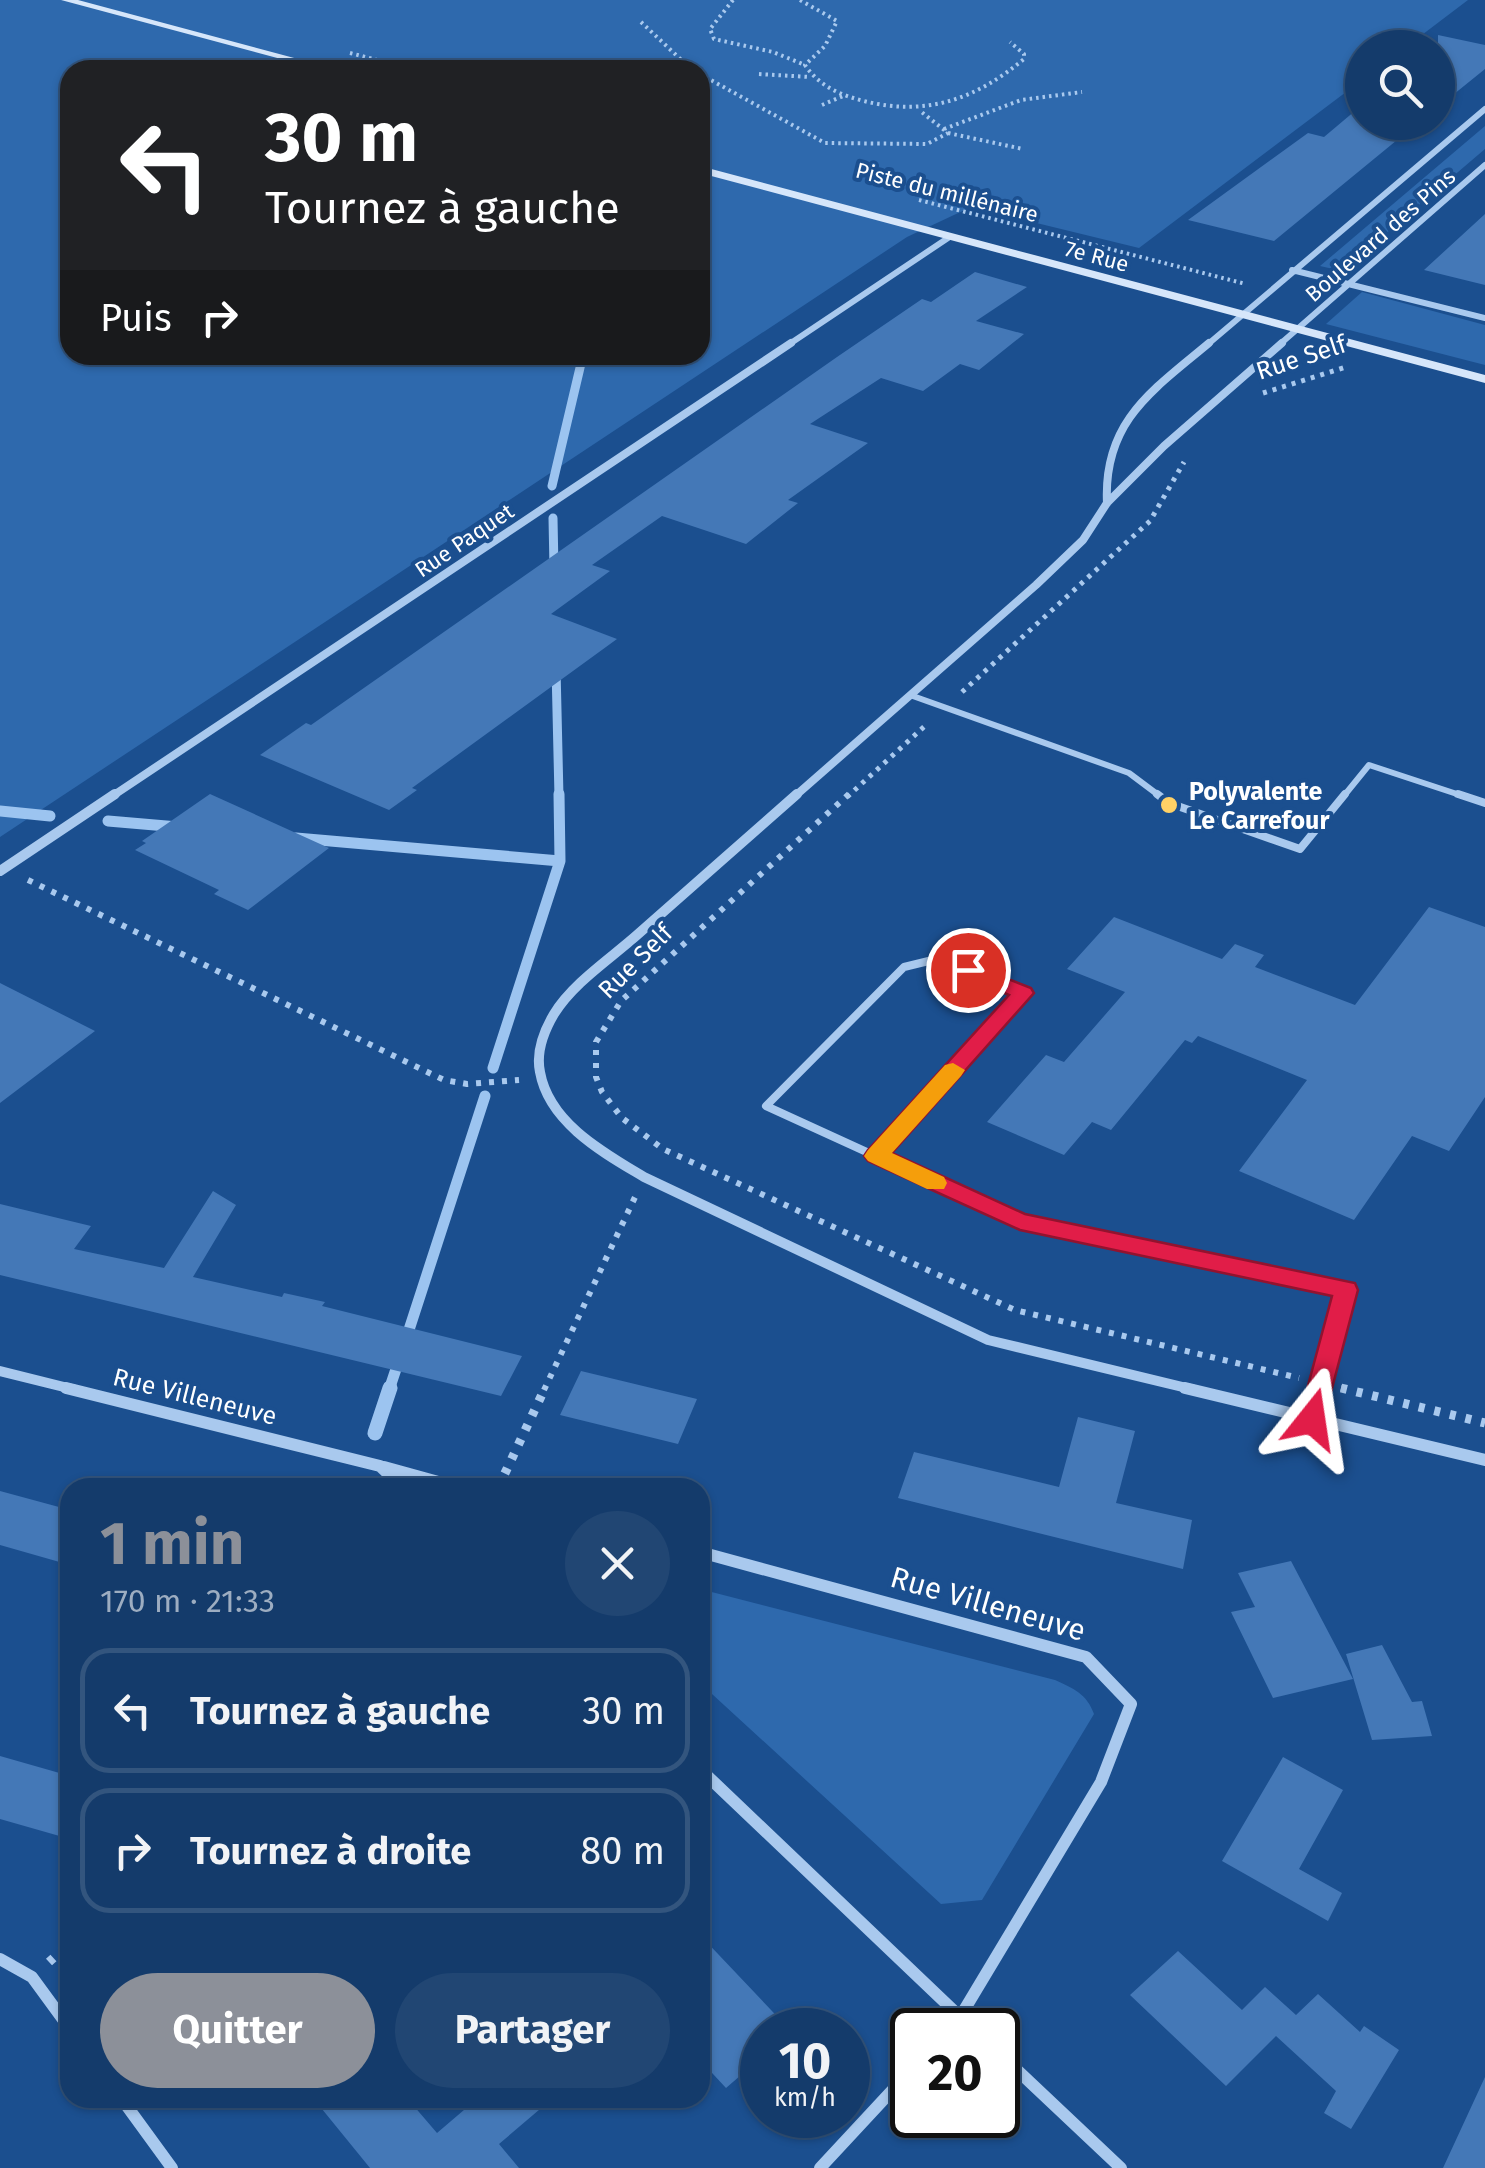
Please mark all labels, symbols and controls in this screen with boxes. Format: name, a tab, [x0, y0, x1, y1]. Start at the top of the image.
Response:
map controls	[1345, 30, 1455, 140]
button: search	[1345, 30, 1455, 140]
text: 30 m	[265, 96, 418, 180]
icon: left	[100, 100, 230, 230]
street label: Piste du millénaire	[853, 157, 1041, 228]
street label: Boulevard des Pins	[1300, 163, 1461, 308]
text: Tournez à gauche	[265, 181, 620, 235]
street label: 7e Rue	[1062, 235, 1132, 278]
icon: right	[192, 290, 247, 345]
text: Puis	[100, 295, 172, 341]
street label: Rue Self	[1253, 329, 1352, 387]
street label: Rue Paquet	[410, 497, 519, 583]
place label: Polyvalente Le Carrefour	[1189, 777, 1330, 836]
marker: Polyvalente Le Carrefour	[1158, 794, 1180, 816]
street label: Rue Self	[592, 917, 680, 1005]
pin	[926, 928, 1011, 1013]
icon: arrive	[941, 943, 996, 998]
street label: Rue Villeneuve	[110, 1362, 280, 1432]
position arrow	[1260, 1367, 1364, 1471]
text: 1 min	[100, 1508, 244, 1580]
button: close	[565, 1511, 670, 1616]
street label: Rue Villeneuve	[886, 1559, 1090, 1649]
text: 170 m · 21:33	[100, 1582, 275, 1620]
icon: left	[105, 1683, 160, 1738]
text: Tournez à gauche	[190, 1688, 490, 1734]
text: 30 m	[582, 1688, 665, 1734]
icon: right	[105, 1823, 160, 1878]
text: Tournez à droite	[190, 1828, 471, 1874]
text: 80 m	[580, 1828, 665, 1874]
button: Quitter	[100, 1973, 375, 2088]
button: Partager	[395, 1973, 670, 2088]
speed limit sign: 20	[890, 2008, 1020, 2138]
text: 10	[779, 2031, 831, 2091]
text: km/h	[774, 2083, 836, 2113]

